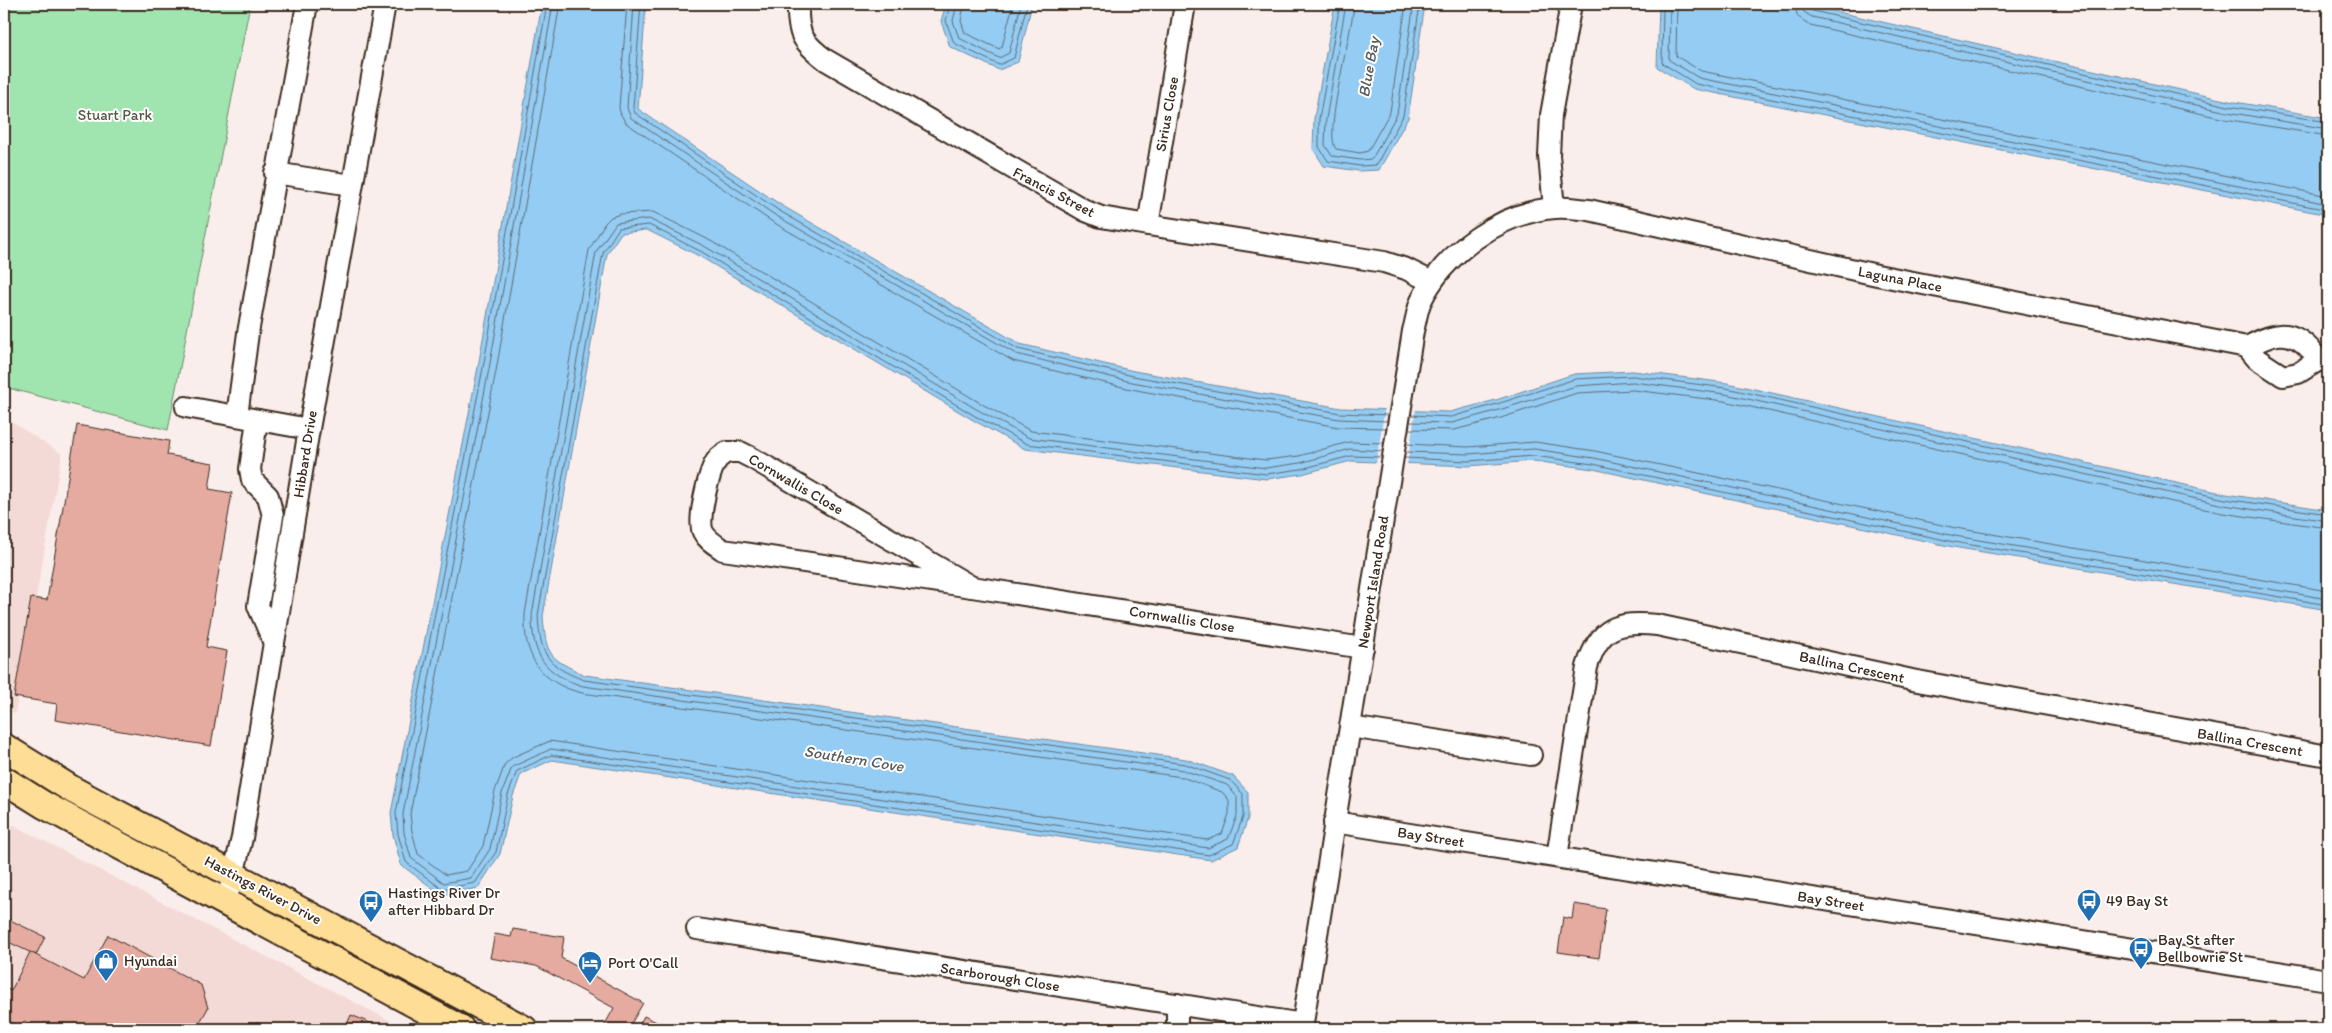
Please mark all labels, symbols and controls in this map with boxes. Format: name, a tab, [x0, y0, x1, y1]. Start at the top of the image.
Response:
water label: Blue Bay	[1354, 34, 1383, 99]
street label: Sirius Close	[1152, 75, 1182, 153]
park label: Stuart Park	[78, 106, 153, 124]
street label: Francis Street	[1010, 163, 1098, 221]
street label: Laguna Place	[1856, 262, 1944, 296]
street label: Hibbard Drive	[289, 409, 321, 499]
street label: Cornwallis Close	[745, 450, 847, 518]
street label: Newport Island Road	[1354, 514, 1392, 650]
street label: Cornwallis Close	[1128, 602, 1236, 636]
street label: Ballina Crescent	[1798, 647, 1907, 687]
street label: Ballina Crescent	[2196, 724, 2305, 760]
water label: Southern Cove	[803, 741, 906, 776]
street label: Bay Street	[1396, 823, 1466, 851]
street label: Hastings River Drive	[201, 852, 325, 928]
place label: Hastings River Dr after Hibbard Dr	[388, 884, 500, 919]
street label: Bay Street	[1796, 887, 1866, 915]
bus stop icon: 49 Bay St	[2076, 888, 2102, 922]
bus stop icon: Hastings River Dr after Hibbard Dr	[358, 889, 384, 923]
place label: 49 Bay St	[2106, 892, 2168, 910]
place label: Bay St after Bellbowrie St	[2158, 931, 2243, 966]
bus stop icon: Bay St after Bellbowrie St	[2128, 936, 2154, 970]
shop icon: Hyundai	[93, 948, 119, 982]
hotel icon: Port O'Call	[577, 950, 603, 984]
place label: Hyundai	[124, 952, 177, 970]
place label: Port O'Call	[608, 954, 679, 972]
street label: Scarborough Close	[939, 959, 1061, 995]

